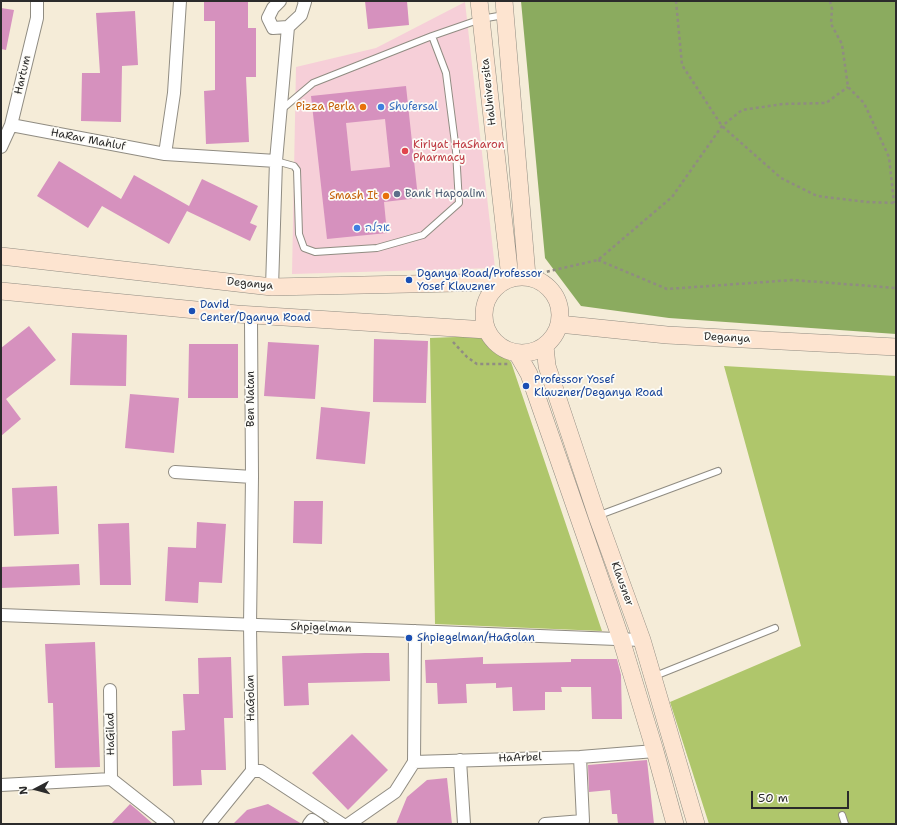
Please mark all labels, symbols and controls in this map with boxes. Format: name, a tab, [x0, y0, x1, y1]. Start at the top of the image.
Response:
street label: Hartum	[12, 54, 34, 96]
street label: HaUniversita	[479, 58, 499, 126]
place label: Pizza Perla	[296, 100, 355, 114]
place label: Shufersal	[389, 100, 438, 114]
marker: Pizza Perla	[358, 102, 368, 112]
marker: Shufersal	[376, 102, 386, 112]
street label: HaRav Mahluf	[49, 126, 127, 154]
place label: Kiriyat HaSharon Pharmacy	[413, 138, 505, 164]
marker: Kiriyat HaSharon Pharmacy	[400, 146, 410, 156]
place label: Bank Hapoalim	[405, 187, 485, 201]
place label: Smash It	[329, 189, 378, 203]
marker: Bank Hapoalim	[392, 189, 402, 199]
marker: Smash It	[381, 191, 391, 201]
place label: אדלה	[365, 221, 390, 235]
marker: אדלה	[352, 223, 362, 233]
place label: Dganya Road/Professor Yosef Klauzner	[417, 267, 542, 293]
street label: Deganya	[226, 275, 274, 293]
marker: Dganya Road/Professor Yosef Klauzner	[404, 275, 414, 285]
place label: David Center/Dganya Road	[200, 298, 311, 324]
marker: David Center/Dganya Road	[187, 306, 197, 316]
street label: Deganya	[703, 330, 751, 346]
street label: Ben Natan	[244, 371, 258, 427]
place label: Professor Yosef Klauzner/Deganya Road	[534, 373, 663, 399]
marker: Professor Yosef Klauzner/Deganya Road	[521, 381, 531, 391]
street label: Klausner	[608, 560, 636, 608]
street label: Shpigelman	[290, 620, 352, 636]
place label: Shpiegelman/HaGolan	[417, 631, 535, 645]
marker: Shpiegelman/HaGolan	[404, 633, 414, 643]
street label: HaGolan	[244, 675, 258, 721]
street label: HaGilad	[104, 712, 118, 756]
street label: HaArbel	[498, 751, 542, 765]
north arrow	[16, 769, 56, 809]
scale bar	[753, 783, 851, 809]
text: N	[16, 785, 31, 795]
text: 50 m	[758, 790, 788, 806]

